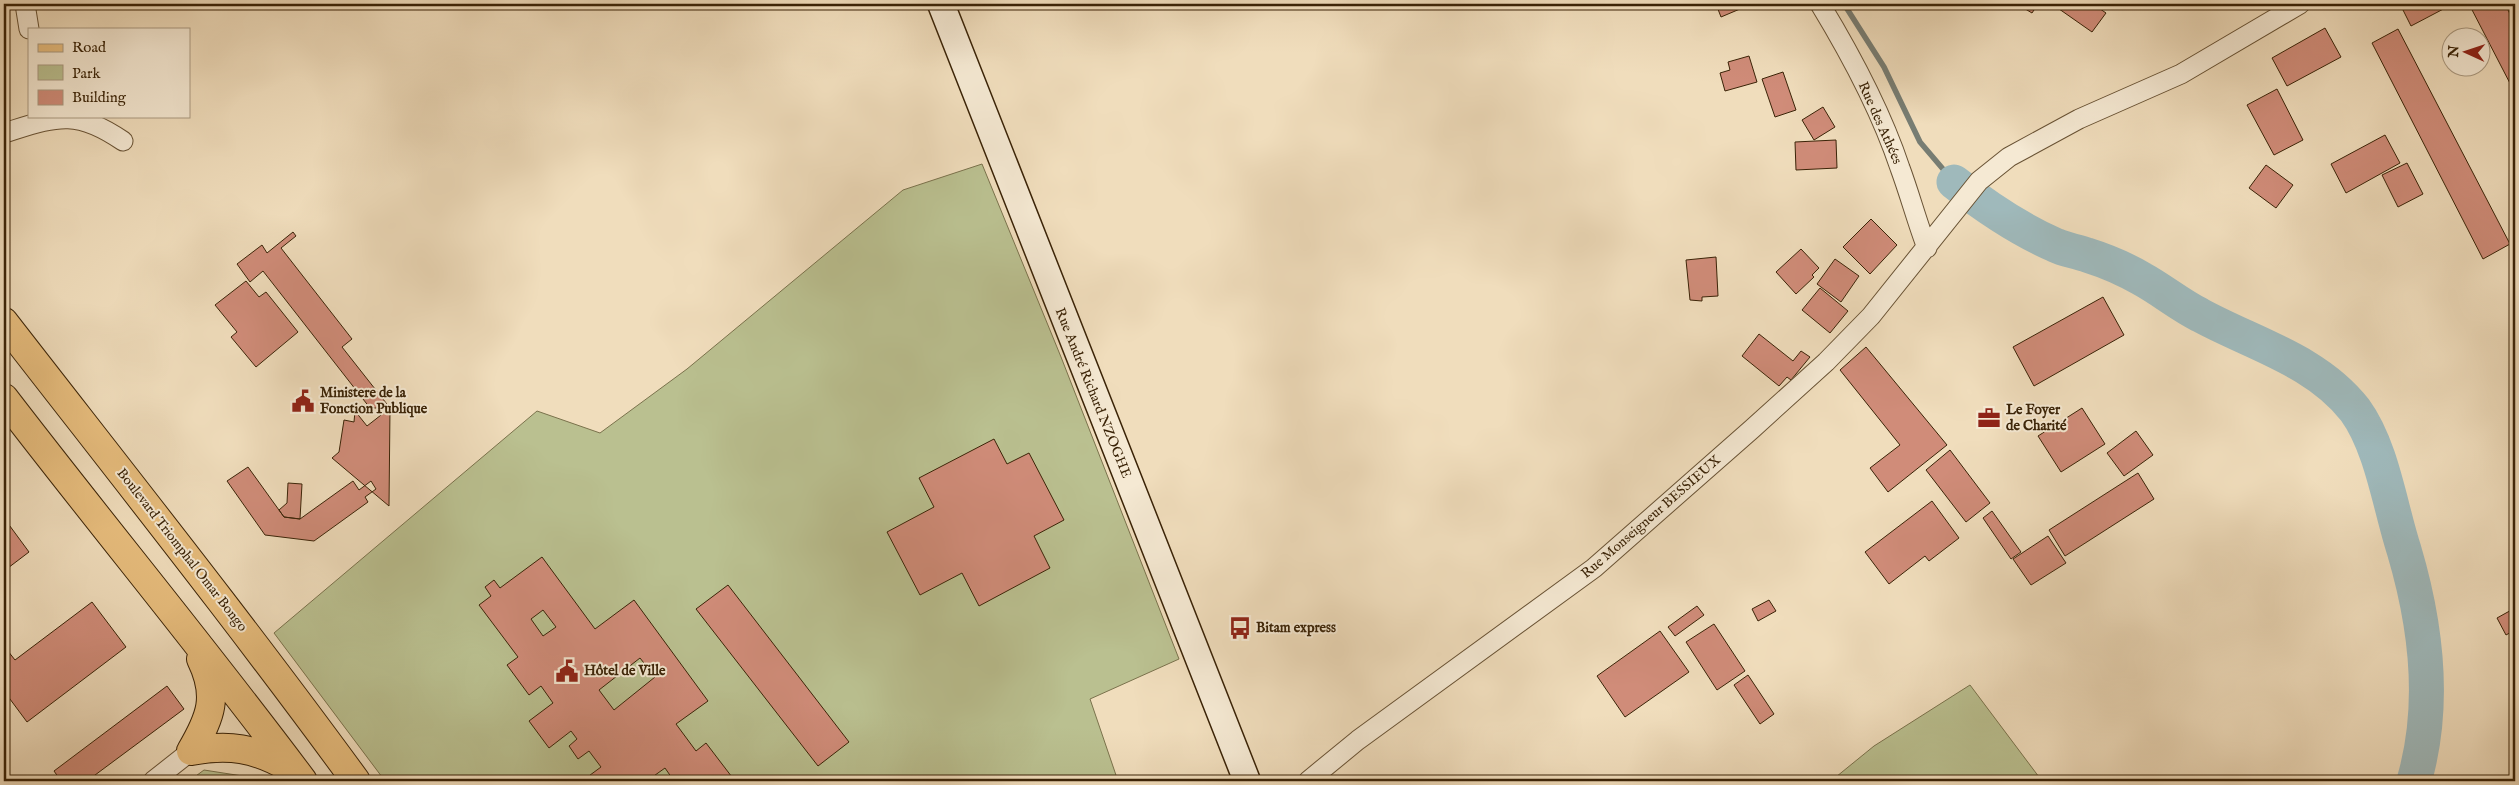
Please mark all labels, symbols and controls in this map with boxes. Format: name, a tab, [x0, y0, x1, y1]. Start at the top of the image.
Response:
legend	[28, 28, 190, 118]
north arrow	[2442, 28, 2492, 78]
text: Road	[72, 38, 107, 57]
text: N	[2445, 45, 2463, 59]
text: Park	[72, 64, 102, 83]
street label: Rue des Athées	[1854, 79, 1906, 167]
text: Building	[72, 88, 127, 107]
street label: Rue André Richard NZOGHE	[1051, 305, 1136, 481]
place label: Ministere de la Fonction Publique	[320, 384, 428, 418]
public building icon: Ministere de la Fonction Publique	[290, 388, 316, 414]
place label: Le Foyer de Charité	[2006, 401, 2067, 435]
office icon: Le Foyer de Charité	[1976, 405, 2002, 431]
street label: Rue Monseigneur BESSIEUX	[1577, 451, 1725, 583]
street label: Boulevard Triomphal Omar Bongo	[113, 465, 252, 636]
bus stop icon: Bitam express	[1227, 615, 1253, 641]
place label: Bitam express	[1256, 619, 1336, 637]
public building icon: Hôtel de Ville	[554, 658, 580, 684]
place label: Hôtel de Ville	[584, 662, 666, 680]

